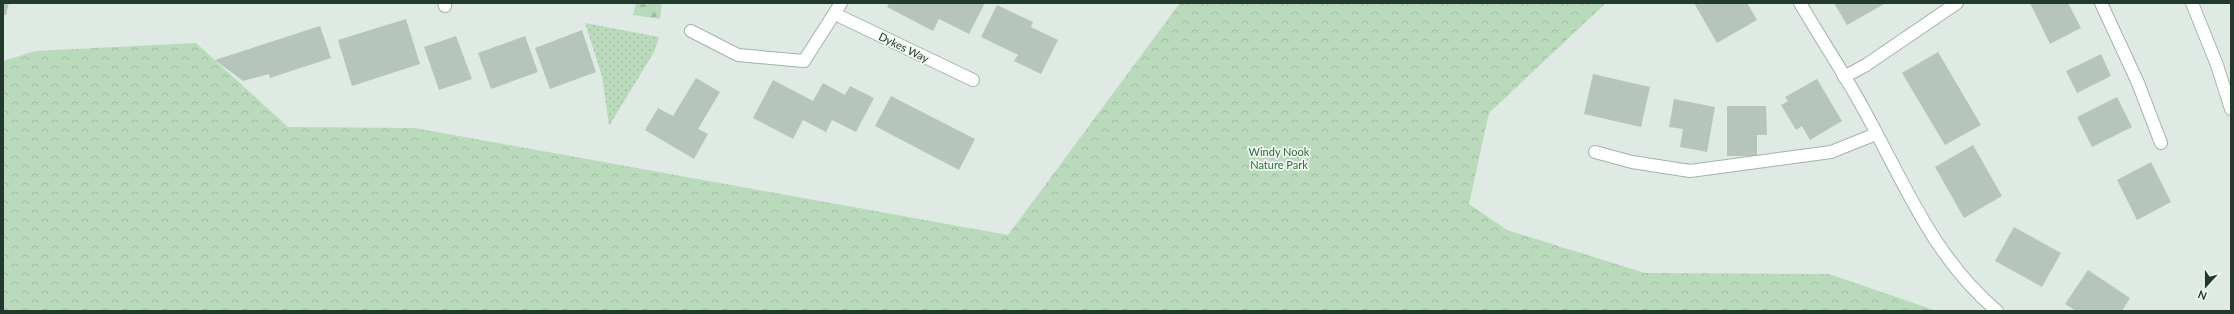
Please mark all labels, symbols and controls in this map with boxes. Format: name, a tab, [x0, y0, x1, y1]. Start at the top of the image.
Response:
street label: Dykes Way	[877, 29, 932, 65]
park label: Windy Nook Nature Park	[1249, 145, 1310, 171]
north arrow	[2186, 266, 2226, 306]
text: N	[2196, 288, 2209, 303]

